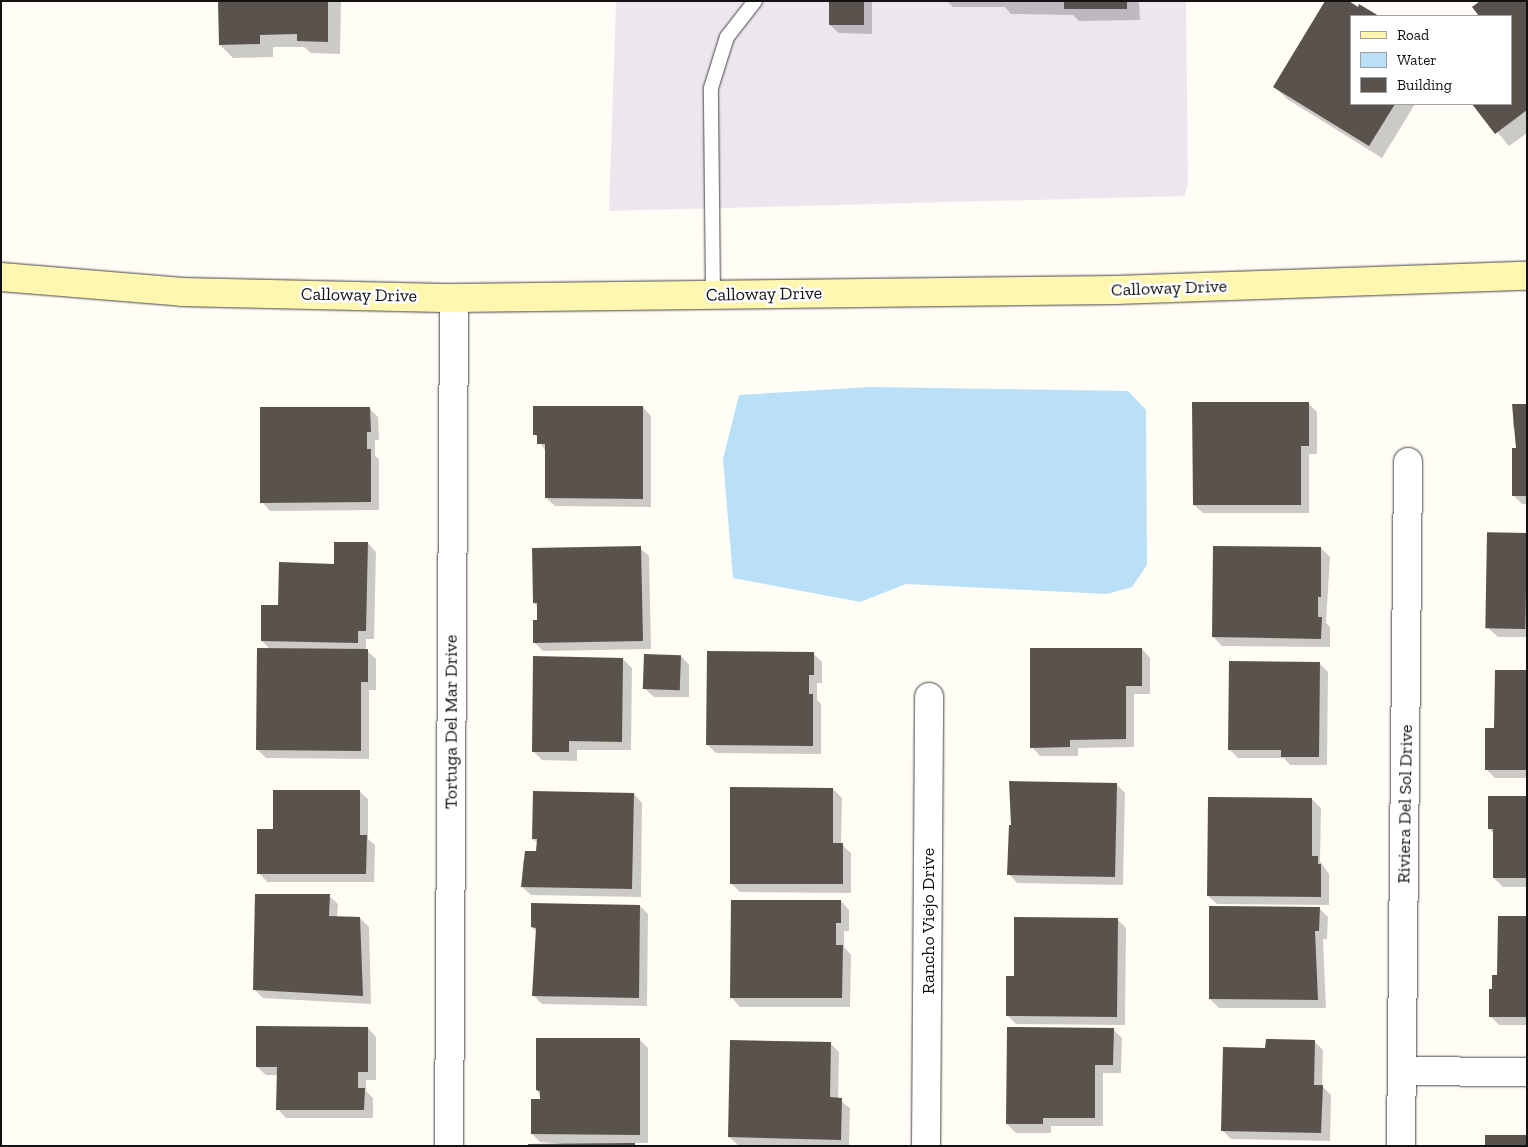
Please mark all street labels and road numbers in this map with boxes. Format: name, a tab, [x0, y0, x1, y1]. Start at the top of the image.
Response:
street label: Calloway Drive	[1110, 275, 1228, 301]
street label: Calloway Drive	[705, 282, 823, 306]
street label: Calloway Drive	[300, 283, 418, 307]
street label: Tortuga Del Mar Drive	[440, 635, 462, 809]
street label: Riviera Del Sol Drive	[1393, 724, 1417, 884]
street label: Rancho Viejo Drive	[917, 848, 939, 994]

